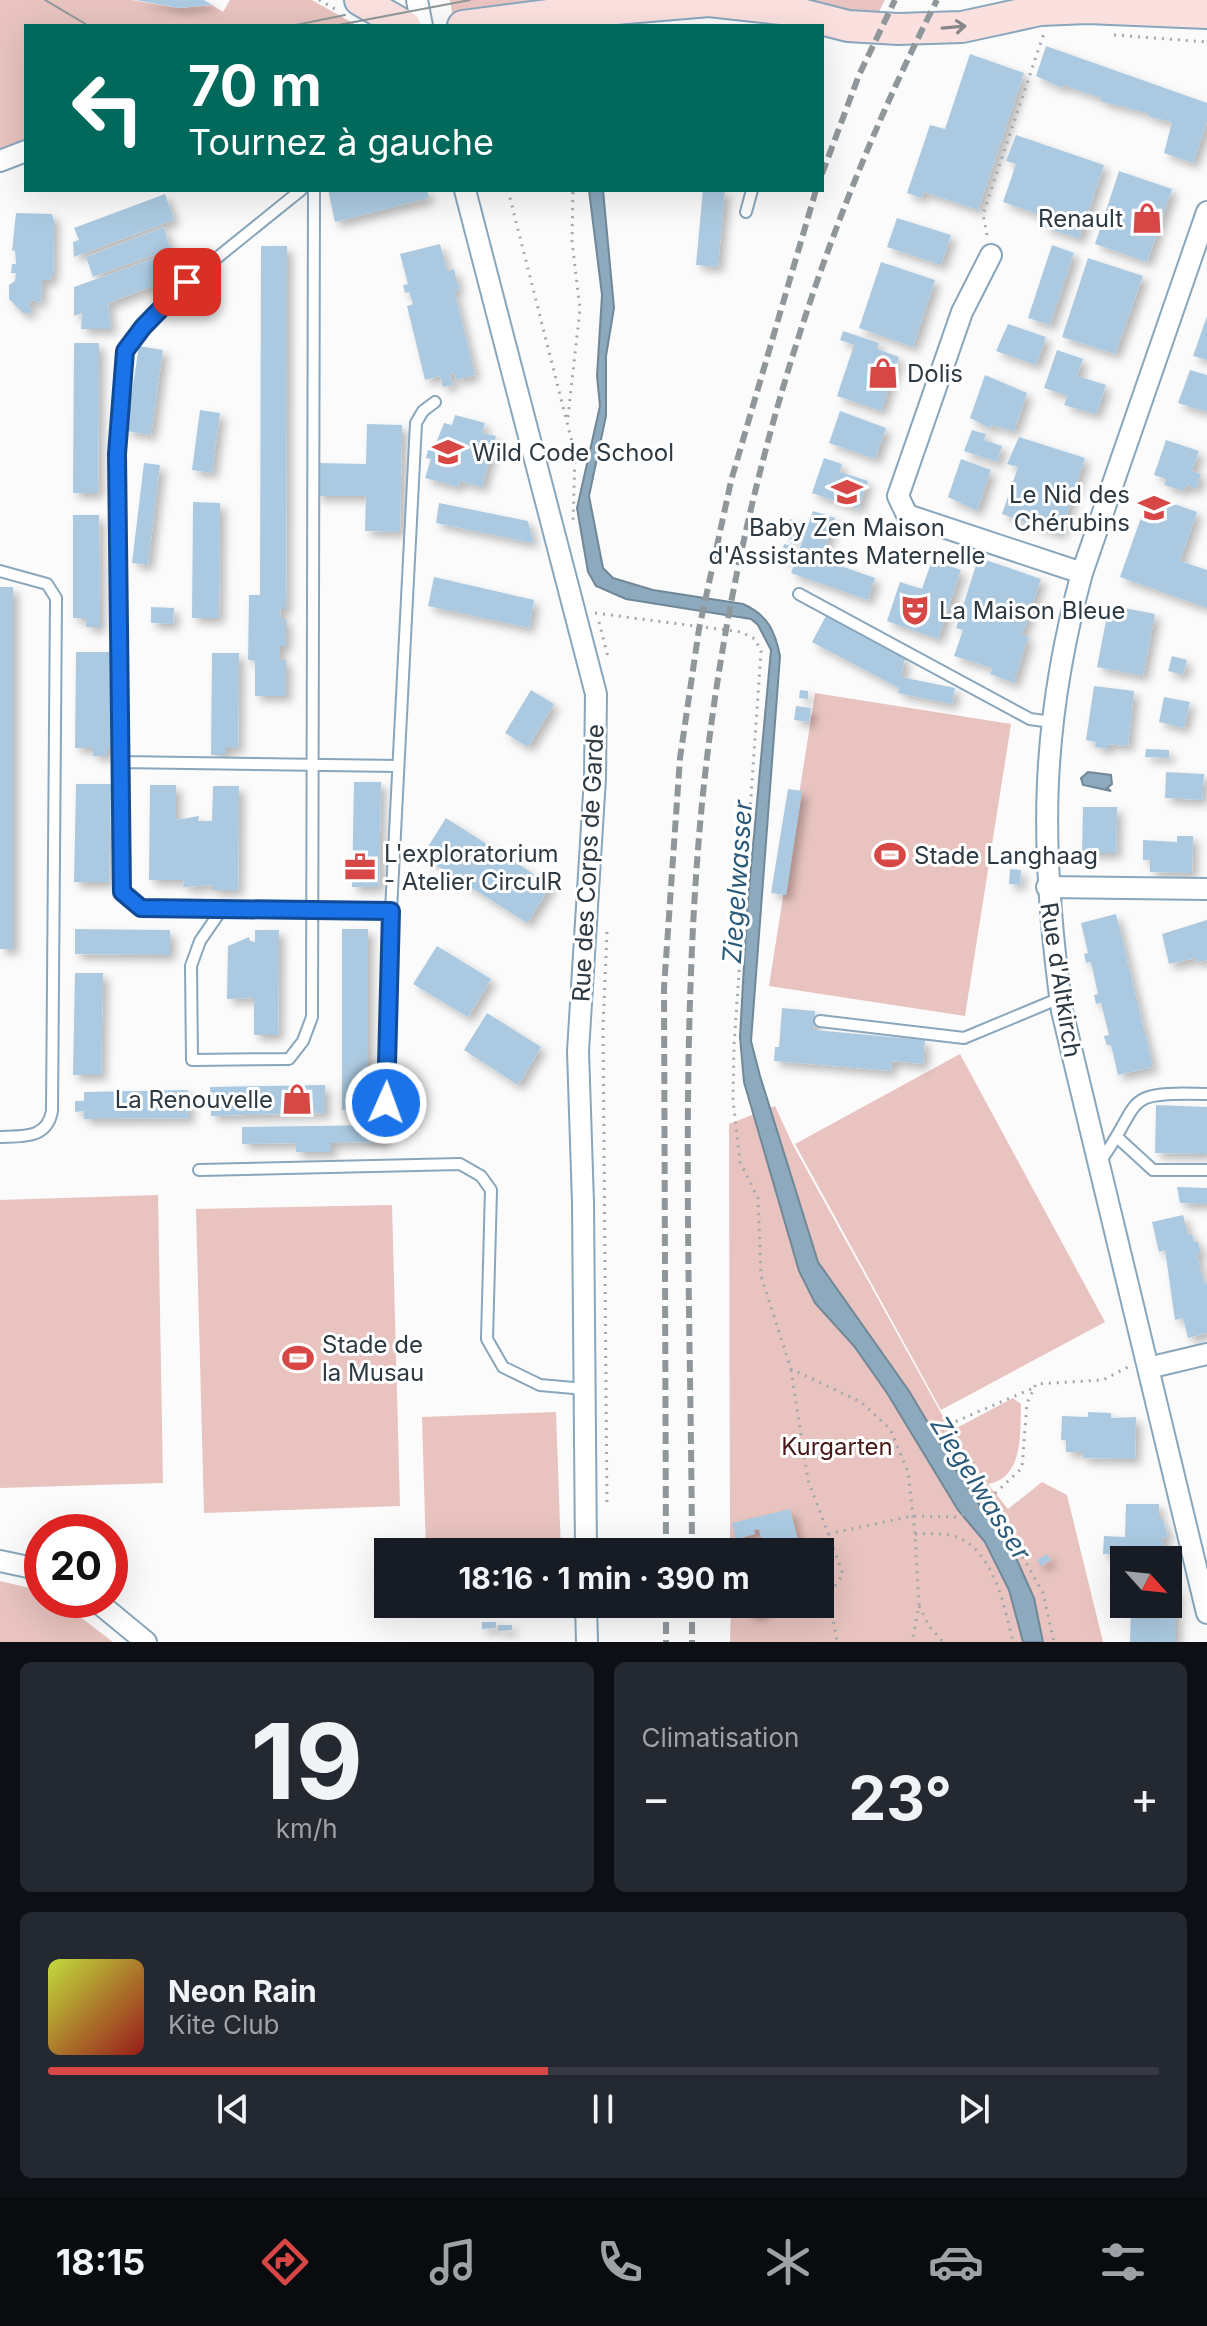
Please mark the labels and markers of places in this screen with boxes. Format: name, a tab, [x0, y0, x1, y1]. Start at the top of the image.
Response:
shop icon: Renault	[1130, 201, 1164, 235]
place label: Renault	[1038, 204, 1123, 233]
pin	[153, 248, 221, 316]
shop icon: Dolis	[866, 356, 900, 390]
place label: Dolis	[907, 359, 963, 388]
school or university icon: Wild Code School	[431, 435, 465, 469]
place label: Wild Code School	[472, 438, 674, 467]
school or university icon: Baby Zen Maison d'Assistantes Maternelle	[830, 475, 864, 509]
place label: Le Nid des Chérubins	[1009, 480, 1130, 537]
school or university icon: Le Nid des Chérubins	[1137, 491, 1171, 525]
place label: Baby Zen Maison d'Assistantes Maternelle	[709, 513, 985, 570]
theatre icon: La Maison Bleue	[898, 593, 932, 627]
place label: La Maison Bleue	[939, 596, 1125, 625]
sports icon: Stade Langhaag	[873, 838, 907, 872]
place label: L'exploratorium - Atelier CirculR	[384, 839, 562, 896]
place label: Stade Langhaag	[914, 841, 1098, 870]
office icon: L'exploratorium - Atelier CirculR	[343, 850, 377, 884]
shop icon: La Renouvelle	[280, 1082, 314, 1116]
place label: La Renouvelle	[115, 1085, 273, 1114]
place label: Stade de la Musau	[322, 1330, 424, 1387]
sports icon: Stade de la Musau	[281, 1341, 315, 1375]

